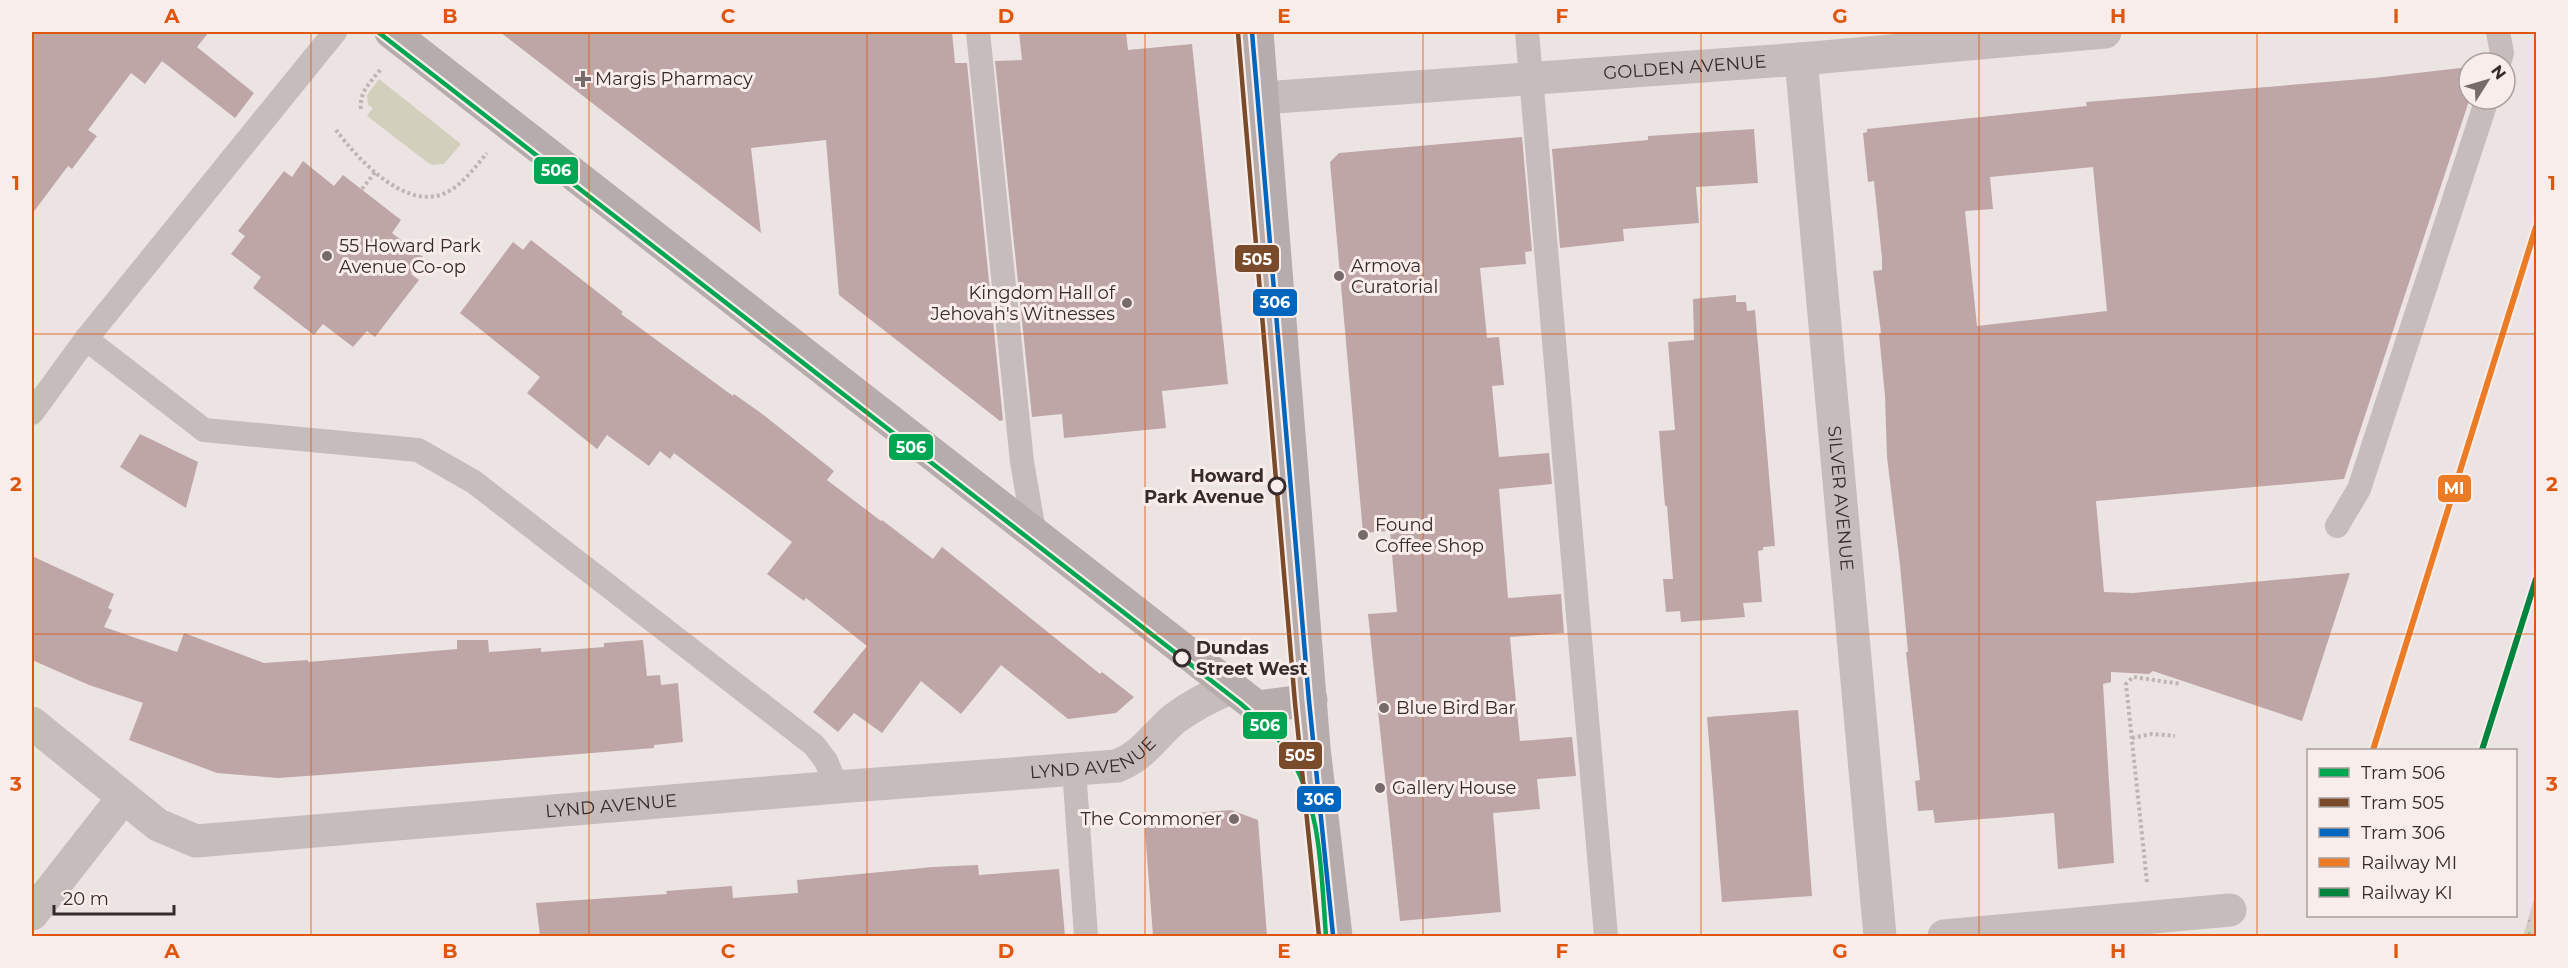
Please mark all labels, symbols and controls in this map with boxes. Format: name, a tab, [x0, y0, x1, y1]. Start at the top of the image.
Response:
text: A	[163, 4, 180, 28]
text: B	[442, 4, 458, 28]
text: C	[721, 4, 736, 28]
text: D	[998, 4, 1014, 28]
text: E	[1277, 4, 1291, 28]
text: F	[1556, 4, 1569, 28]
text: G	[1832, 4, 1848, 28]
text: H	[2110, 4, 2126, 28]
text: I	[2393, 4, 2399, 28]
street label: GOLDEN AVENUE	[1603, 51, 1767, 84]
north arrow	[2457, 51, 2517, 111]
text: N	[2487, 61, 2510, 83]
place label: Margis Pharmacy	[595, 68, 753, 90]
marker: Margis Pharmacy	[576, 72, 590, 86]
line badge: 506	[533, 156, 579, 185]
text: 506	[541, 161, 571, 180]
text: 1	[12, 171, 20, 195]
text: 1	[2548, 171, 2556, 195]
place label: 55 Howard Park Avenue Co-op	[339, 235, 481, 278]
line badge: 505	[1234, 244, 1280, 273]
marker: 55 Howard Park Avenue Co-op	[320, 249, 334, 263]
text: 505	[1242, 250, 1272, 269]
place label: Armova Curatorial	[1351, 255, 1438, 298]
marker: Armova Curatorial	[1332, 269, 1346, 283]
place label: Kingdom Hall of Jehovah's Witnesses	[930, 282, 1116, 325]
line badge: 306	[1252, 288, 1298, 317]
text: 306	[1259, 293, 1290, 312]
marker: Kingdom Hall of Jehovah's Witnesses	[1120, 296, 1134, 310]
street label: SILVER AVENUE	[1823, 425, 1858, 572]
line badge: 506	[888, 433, 934, 461]
text: 506	[896, 438, 926, 457]
place label: Howard Park Avenue	[1144, 465, 1264, 508]
text: 2	[10, 472, 22, 496]
text: 2	[2546, 472, 2558, 496]
line badge: MI	[2437, 474, 2472, 503]
marker: Howard Park Avenue	[1268, 477, 1286, 495]
text: MI	[2444, 479, 2464, 498]
place label: Found Coffee Shop	[1375, 514, 1484, 557]
marker: Found Coffee Shop	[1356, 528, 1370, 542]
place label: Dundas Street West	[1196, 637, 1307, 680]
marker: Dundas Street West	[1173, 649, 1191, 667]
place label: Blue Bird Bar	[1396, 697, 1516, 719]
marker: Blue Bird Bar	[1377, 701, 1391, 715]
line badge: 506	[1242, 711, 1288, 740]
text: 506	[1250, 716, 1280, 735]
street label: LYND AVENUE	[1029, 732, 1161, 784]
line badge: 505	[1278, 741, 1323, 770]
text: 505	[1285, 746, 1315, 765]
legend	[2307, 749, 2517, 917]
text: Tram 506	[2361, 762, 2445, 784]
text: 3	[9, 772, 22, 796]
text: 3	[2545, 772, 2558, 796]
place label: Gallery House	[1392, 777, 1516, 799]
marker: Gallery House	[1373, 781, 1387, 795]
line badge: 306	[1296, 785, 1342, 813]
street label: LYND AVENUE	[544, 790, 678, 823]
text: 306	[1303, 790, 1334, 809]
text: Tram 505	[2361, 792, 2444, 814]
place label: The Commoner	[1081, 808, 1222, 830]
marker: The Commoner	[1227, 812, 1241, 826]
text: Tram 306	[2361, 822, 2445, 844]
text: Railway MI	[2361, 852, 2457, 874]
scale bar	[54, 878, 174, 916]
text: Railway KI	[2361, 882, 2453, 904]
text: 20 m	[63, 888, 109, 910]
text: A	[163, 939, 180, 963]
text: B	[442, 939, 458, 963]
text: C	[721, 939, 736, 963]
text: D	[998, 939, 1014, 963]
text: E	[1277, 939, 1291, 963]
text: F	[1556, 939, 1569, 963]
text: G	[1832, 939, 1848, 963]
text: H	[2110, 939, 2126, 963]
text: I	[2393, 939, 2399, 963]

